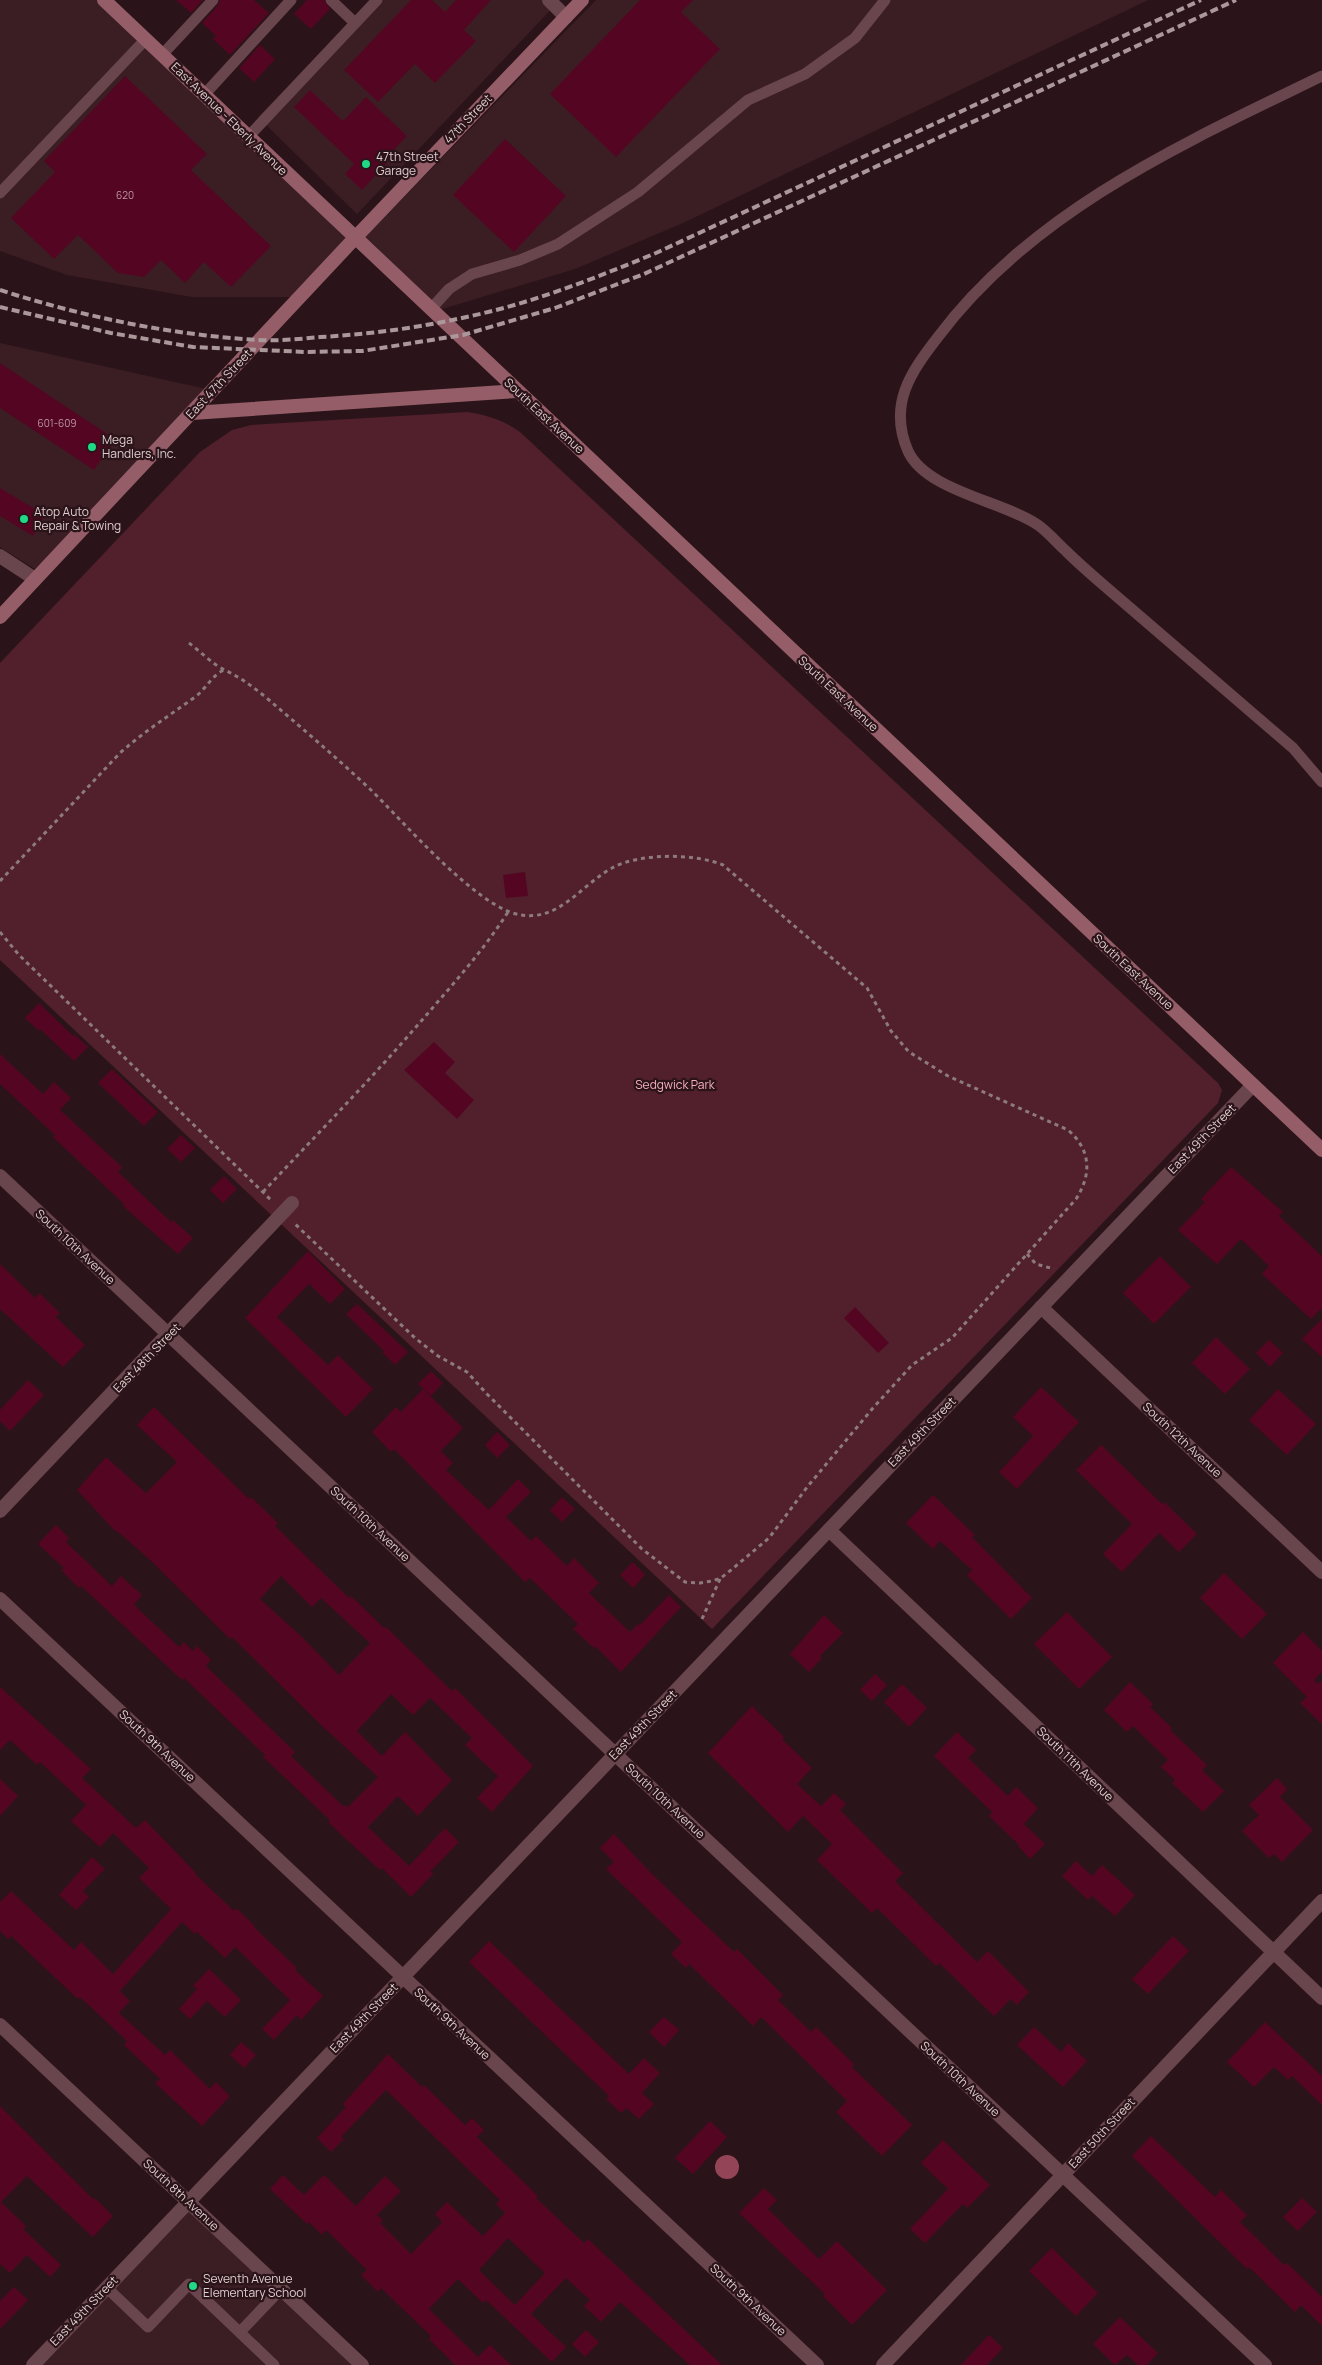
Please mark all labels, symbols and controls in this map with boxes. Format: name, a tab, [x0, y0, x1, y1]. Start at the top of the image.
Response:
street label: East Avenue - Eberly Avenue	[167, 58, 291, 179]
street label: 47th Street	[440, 90, 496, 147]
place label: 47th Street Garage	[376, 148, 439, 179]
marker: 47th Street Garage	[360, 158, 372, 170]
house number: 620	[116, 188, 134, 202]
street label: East 47th Street	[182, 345, 256, 422]
street label: South East Avenue	[500, 374, 588, 457]
house number: 601-609	[38, 416, 76, 430]
place label: Mega Handlers, Inc.	[102, 431, 176, 462]
marker: Mega Handlers, Inc.	[86, 441, 98, 453]
place label: Atop Auto Repair & Towing	[34, 503, 121, 534]
marker: Atop Auto Repair & Towing	[18, 513, 30, 525]
street label: South East Avenue	[794, 652, 882, 735]
street label: South East Avenue	[1089, 930, 1177, 1013]
park label: Sedgwick Park	[635, 1076, 716, 1093]
street label: East 49th Street	[1164, 1100, 1239, 1177]
street label: South 10th Avenue	[32, 1205, 119, 1288]
street label: East 48th Street	[109, 1319, 184, 1396]
street label: East 49th Street	[884, 1393, 959, 1470]
street label: South 12th Avenue	[1139, 1398, 1226, 1481]
street label: South 10th Avenue	[327, 1482, 414, 1565]
street label: East 49th Street	[605, 1686, 680, 1763]
street label: South 9th Avenue	[115, 1706, 199, 1786]
street label: South 11th Avenue	[1033, 1723, 1117, 1805]
street label: South 10th Avenue	[622, 1759, 709, 1842]
street label: East 49th Street	[326, 1979, 401, 2056]
street label: South 9th Avenue	[410, 1984, 494, 2064]
street label: South 10th Avenue	[917, 2037, 1004, 2120]
street label: East 50th Street	[1064, 2094, 1139, 2172]
street label: South 8th Avenue	[140, 2155, 223, 2234]
street label: South 9th Avenue	[706, 2260, 790, 2340]
place label: Seventh Avenue Elementary School	[203, 2270, 306, 2301]
street label: East 49th Street	[46, 2272, 121, 2349]
marker: Seventh Avenue Elementary School	[187, 2280, 199, 2292]

